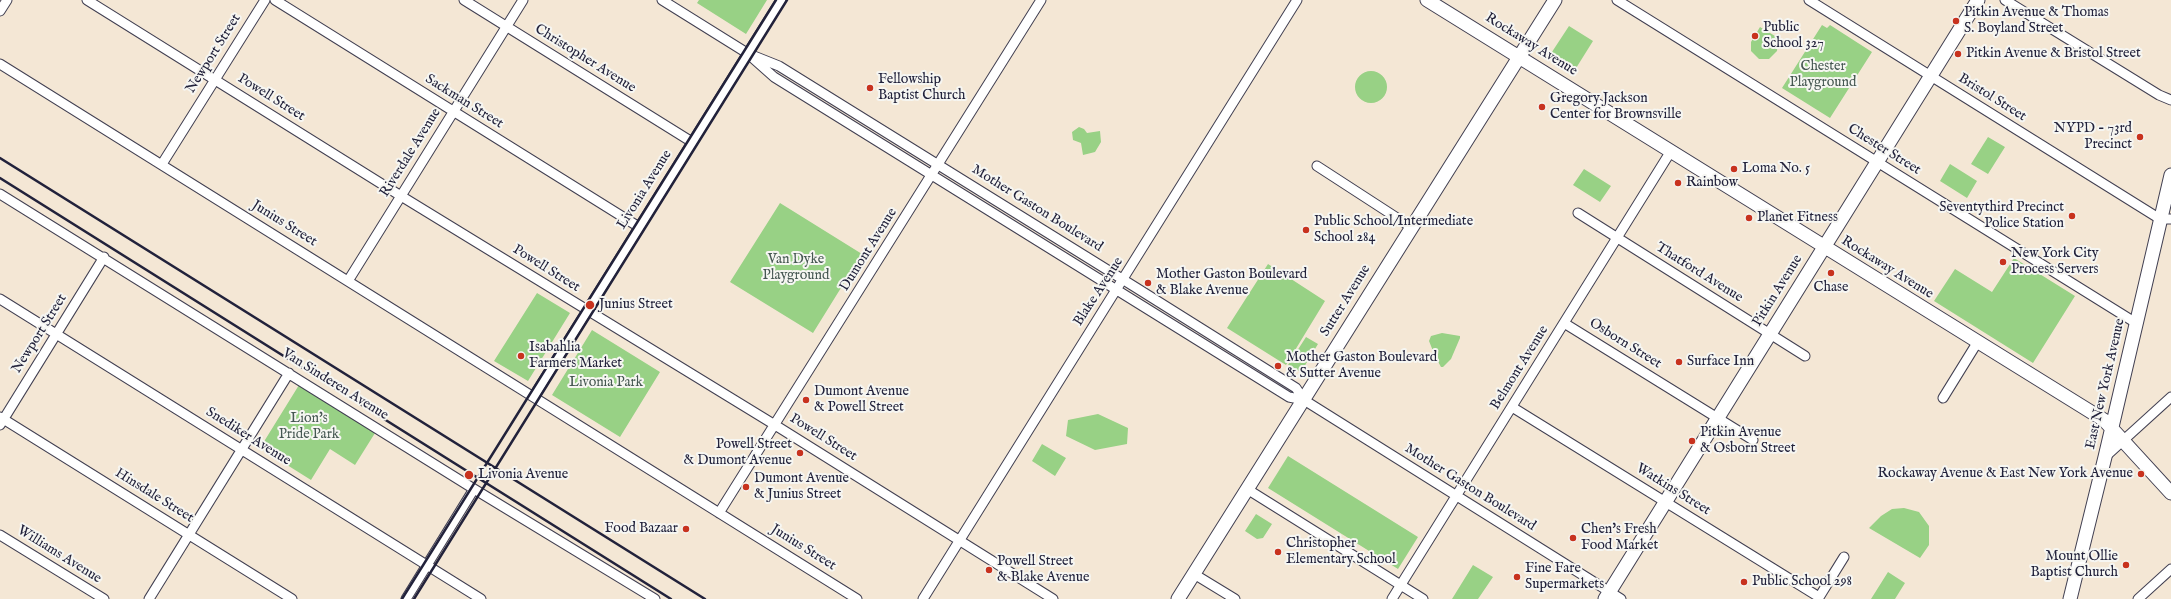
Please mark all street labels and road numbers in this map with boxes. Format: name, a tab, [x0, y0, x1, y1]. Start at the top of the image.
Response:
street label: Rockaway Avenue	[1482, 10, 1580, 80]
street label: Newport Street	[183, 11, 245, 97]
street label: Christopher Avenue	[531, 21, 639, 97]
street label: Bristol Street	[1955, 70, 2029, 126]
street label: Powell Street	[234, 71, 308, 125]
street label: Sackman Street	[422, 71, 506, 133]
street label: Riverdale Avenue	[377, 106, 445, 200]
street label: Chester Street	[1844, 121, 1924, 179]
street label: Livonia Avenue	[614, 147, 676, 233]
street label: Mother Gaston Boulevard	[968, 162, 1106, 256]
street label: Junius Street	[248, 197, 320, 251]
street label: Dumont Avenue	[837, 205, 901, 295]
street label: Rockaway Avenue	[1838, 233, 1936, 303]
street label: Thatford Avenue	[1652, 240, 1746, 306]
street label: Powell Street	[509, 242, 583, 296]
street label: Pitkin Avenue	[1749, 252, 1807, 330]
street label: Blake Avenue	[1070, 254, 1128, 330]
street label: Sutter Avenue	[1317, 262, 1375, 340]
street label: Newport Street	[9, 291, 71, 377]
street label: Osborn Street	[1586, 315, 1664, 373]
street label: East New York Avenue	[2083, 317, 2129, 451]
street label: Belmont Avenue	[1487, 323, 1553, 413]
street label: Van Sinderen Avenue	[279, 346, 391, 424]
street label: Snediker Avenue	[202, 404, 294, 470]
street label: Powell Street	[786, 411, 860, 465]
street label: Mother Gaston Boulevard	[1401, 441, 1539, 535]
street label: Watkins Street	[1633, 460, 1713, 520]
street label: Hinsdale Street	[112, 465, 196, 527]
street label: Junius Street	[767, 521, 839, 575]
street label: Williams Avenue	[14, 522, 104, 588]

